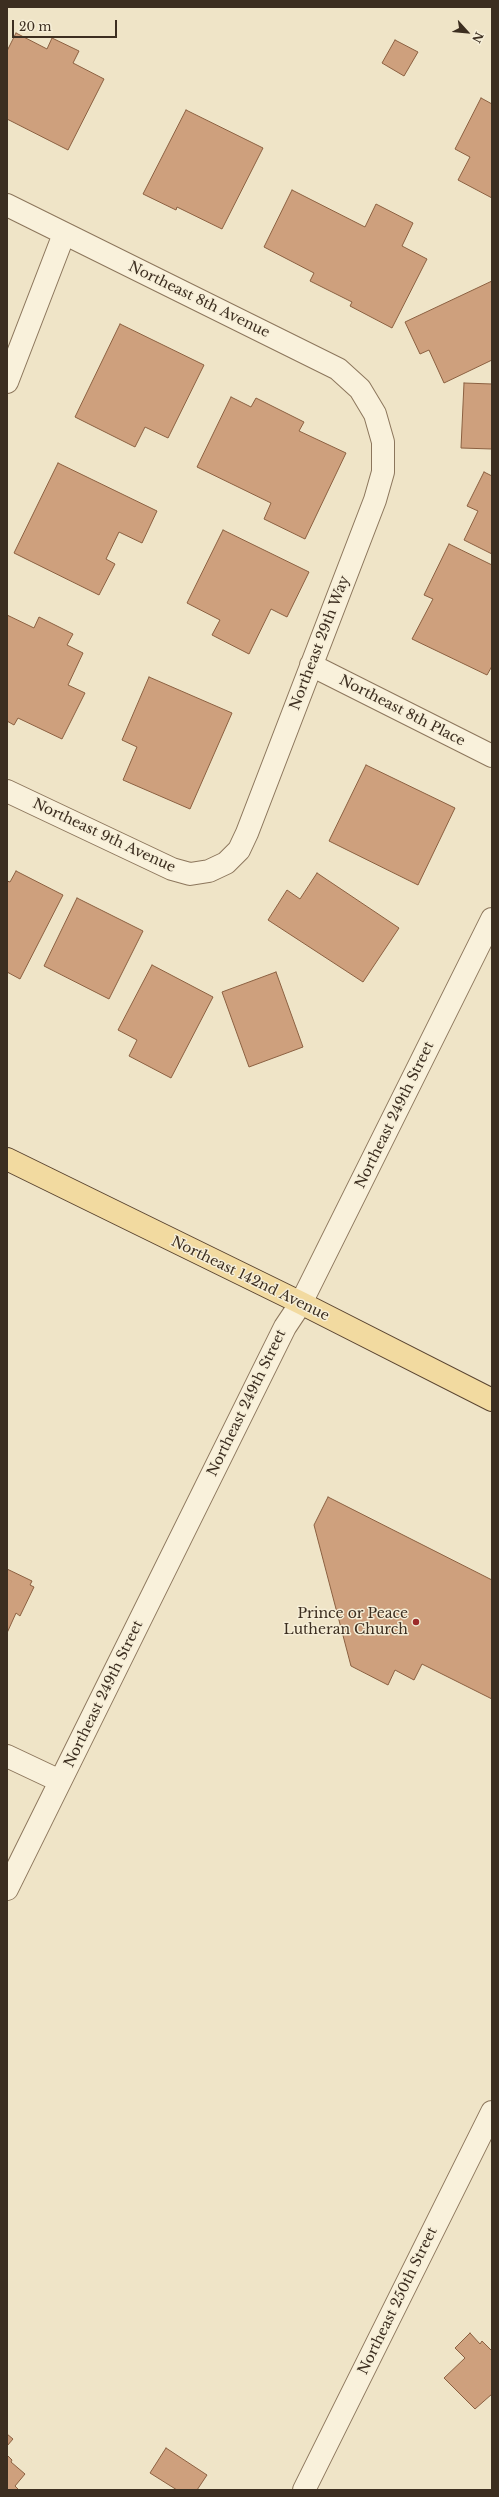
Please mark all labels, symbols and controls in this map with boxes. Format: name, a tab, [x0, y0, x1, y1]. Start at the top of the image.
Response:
scale bar	[14, 12, 119, 38]
north arrow	[447, 12, 487, 52]
text: 20 m	[19, 19, 51, 34]
text: N	[469, 30, 486, 45]
street label: Northeast 8th Avenue	[126, 258, 272, 342]
street label: Northeast 29th Way	[287, 573, 353, 713]
street label: Northeast 8th Place	[336, 672, 468, 750]
street label: Northeast 9th Avenue	[30, 795, 178, 877]
street label: Northeast 249th Street	[352, 1039, 438, 1191]
street label: Northeast 142nd Avenue	[168, 1233, 332, 1325]
street label: Northeast 249th Street	[204, 1327, 290, 1479]
place label: Prince or Peace Lutheran Church	[283, 1606, 408, 1638]
marker: Prince or Peace Lutheran Church	[411, 1617, 421, 1627]
street label: Northeast 249th Street	[61, 1618, 147, 1770]
street label: Northeast 250th Street	[355, 2225, 441, 2377]

